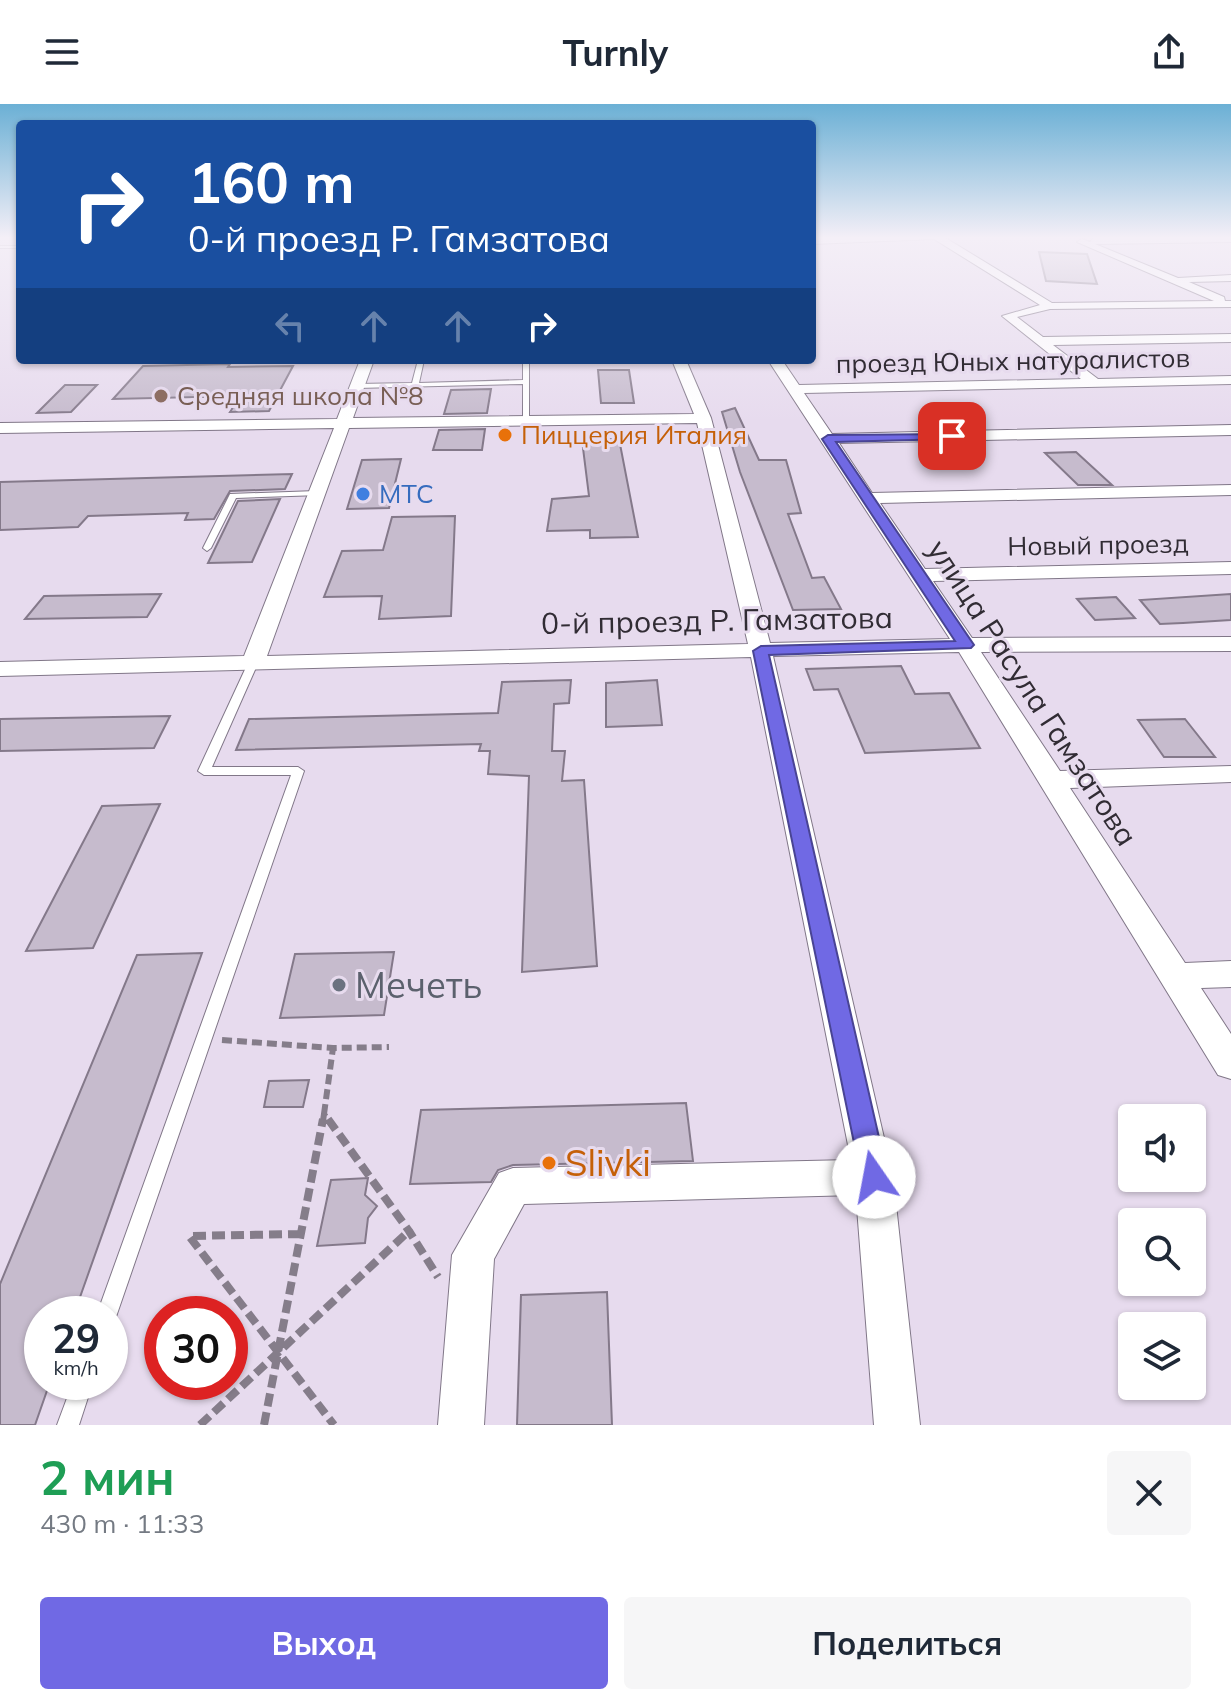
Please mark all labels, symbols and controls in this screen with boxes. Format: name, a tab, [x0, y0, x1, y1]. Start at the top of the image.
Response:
icon: menu	[40, 30, 84, 74]
text: Turnly	[563, 30, 668, 75]
icon: share	[1147, 30, 1191, 74]
text: 160 m	[188, 147, 355, 217]
icon: right	[56, 152, 160, 256]
text: 0-й проезд Р. Гамзатова	[188, 216, 610, 261]
icon: left	[268, 304, 312, 348]
icon: ahead	[352, 304, 396, 348]
icon: ahead	[436, 304, 480, 348]
icon: right	[520, 304, 564, 348]
street label: проезд Юных натуралистов	[836, 341, 1190, 380]
place label: Средняя школа №8	[177, 379, 424, 412]
marker: Средняя школа №8	[152, 387, 170, 405]
pin	[918, 402, 986, 470]
icon: arrive	[930, 414, 974, 458]
place label: Пиццерия Италия	[521, 418, 747, 451]
marker: Пиццерия Италия	[496, 426, 514, 444]
place label: МТС	[379, 477, 434, 510]
marker: МТС	[354, 485, 372, 503]
street label: Новый проезд	[1007, 526, 1189, 563]
street label: улица Расула Гамзатова	[920, 532, 1146, 853]
street label: 0-й проезд Р. Гамзатова	[541, 598, 893, 642]
place label: Мечеть	[355, 962, 482, 1007]
marker: Мечеть	[330, 976, 348, 994]
map controls	[1118, 1104, 1206, 1400]
button: sound	[1118, 1104, 1206, 1192]
position arrow	[832, 1135, 916, 1219]
place label: Slivki	[565, 1140, 651, 1185]
marker: Slivki	[540, 1154, 558, 1172]
button: search	[1118, 1208, 1206, 1296]
speed limit sign: 30	[144, 1296, 248, 1400]
button: layers	[1118, 1312, 1206, 1400]
text: 29	[52, 1313, 100, 1363]
text: km/h	[53, 1355, 99, 1380]
text: 2 мин	[40, 1447, 175, 1507]
button: close	[1107, 1451, 1191, 1535]
text: 430 m · 11:33	[40, 1507, 204, 1540]
button: Выход	[40, 1597, 608, 1689]
button: Поделиться	[624, 1597, 1191, 1689]

